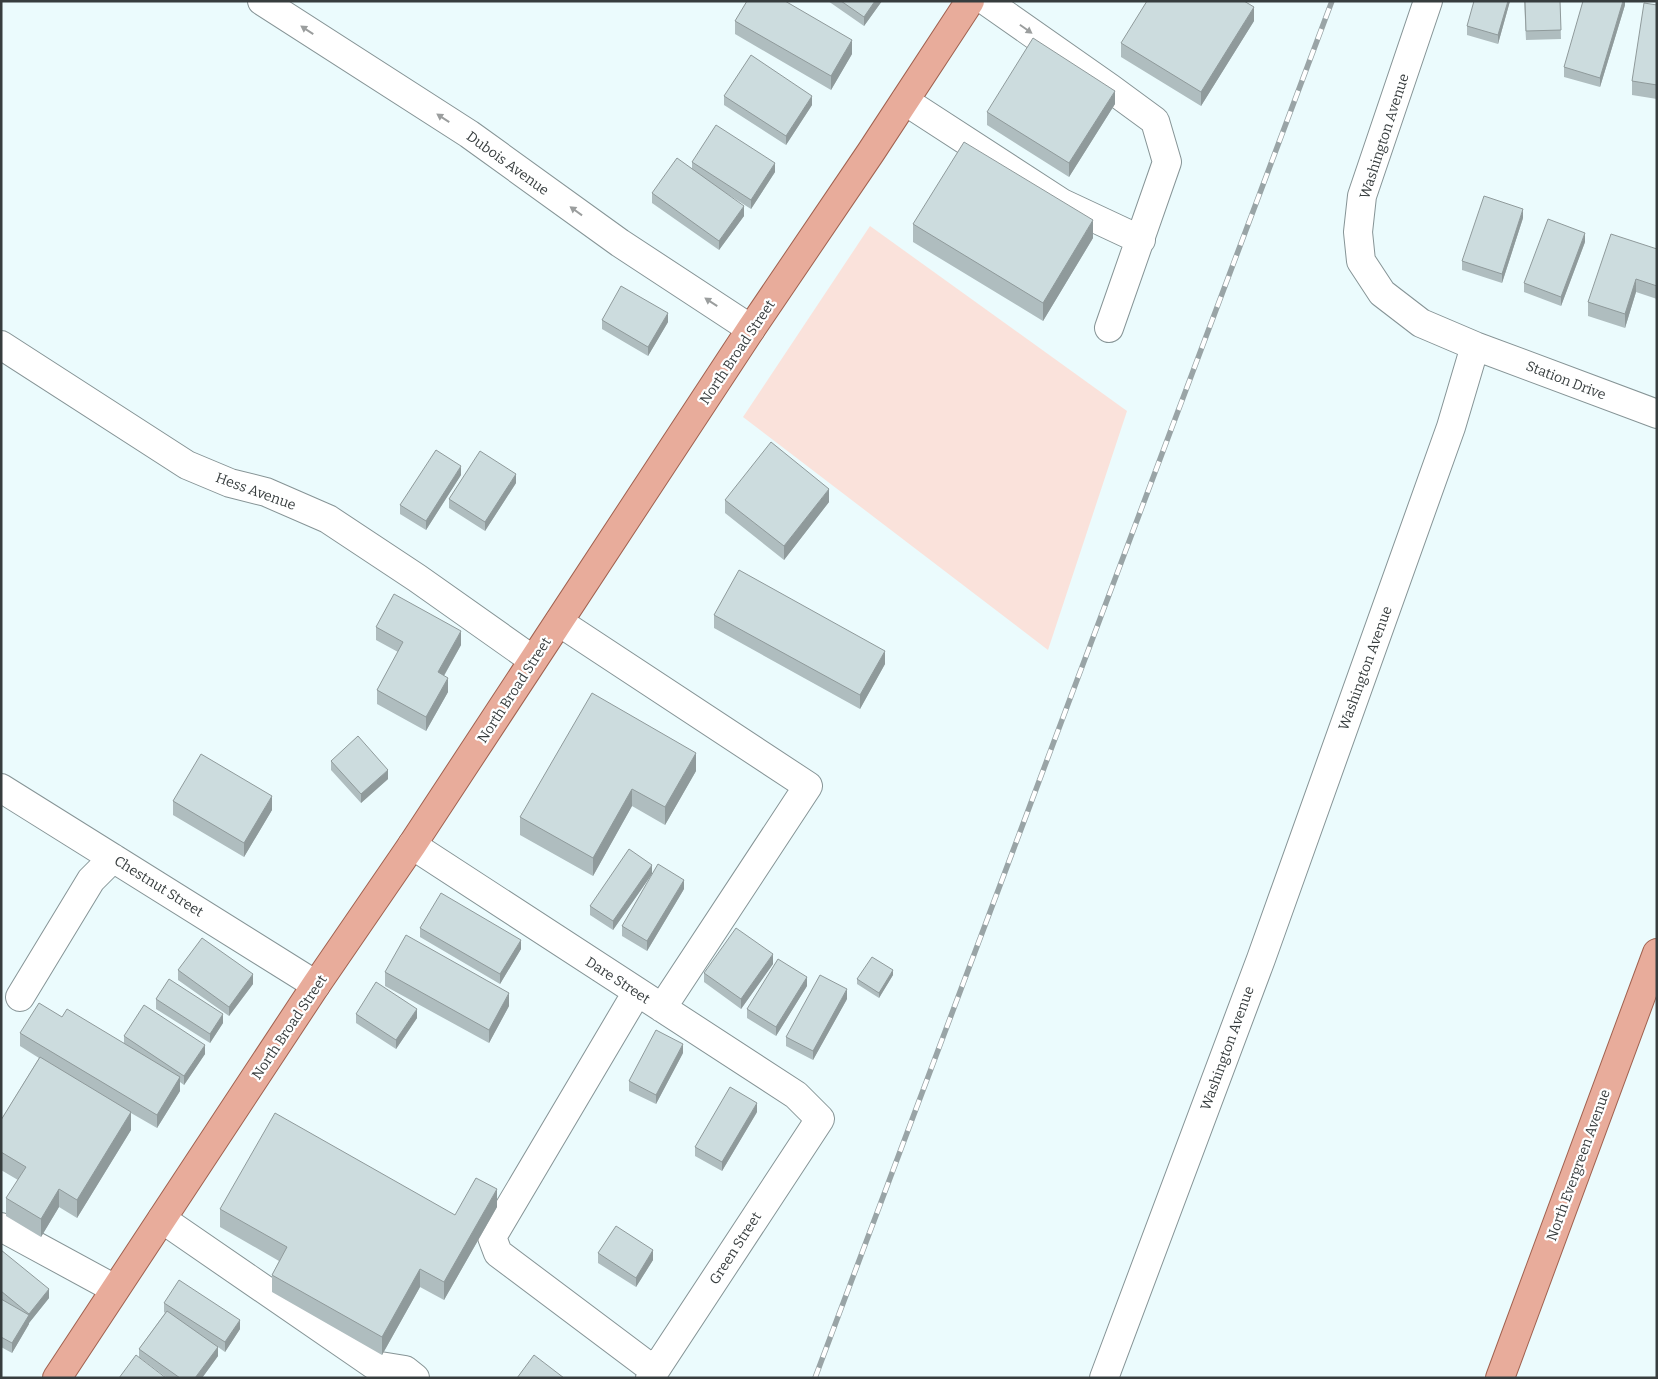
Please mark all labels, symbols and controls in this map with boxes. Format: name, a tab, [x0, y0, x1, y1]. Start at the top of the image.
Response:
one-way arrow	[1019, 24, 1033, 34]
one-way arrow	[300, 25, 313, 34]
street label: Washington Avenue	[1356, 71, 1413, 201]
one-way arrow	[436, 113, 450, 123]
street label: Dubois Avenue	[463, 128, 552, 199]
one-way arrow	[569, 206, 583, 216]
street label: North Broad Street	[696, 297, 779, 408]
one-way arrow	[704, 298, 717, 307]
street label: Station Drive	[1523, 357, 1608, 404]
street label: Hess Avenue	[213, 469, 298, 514]
street label: Washington Avenue	[1335, 604, 1396, 733]
street label: North Broad Street	[474, 634, 555, 746]
street label: Chestnut Street	[111, 852, 206, 921]
street label: Dare Street	[582, 953, 653, 1007]
street label: North Broad Street	[248, 972, 331, 1083]
street label: Washington Avenue	[1197, 984, 1258, 1113]
street label: North Evergreen Avenue	[1543, 1087, 1614, 1243]
street label: Green Street	[706, 1209, 765, 1288]

